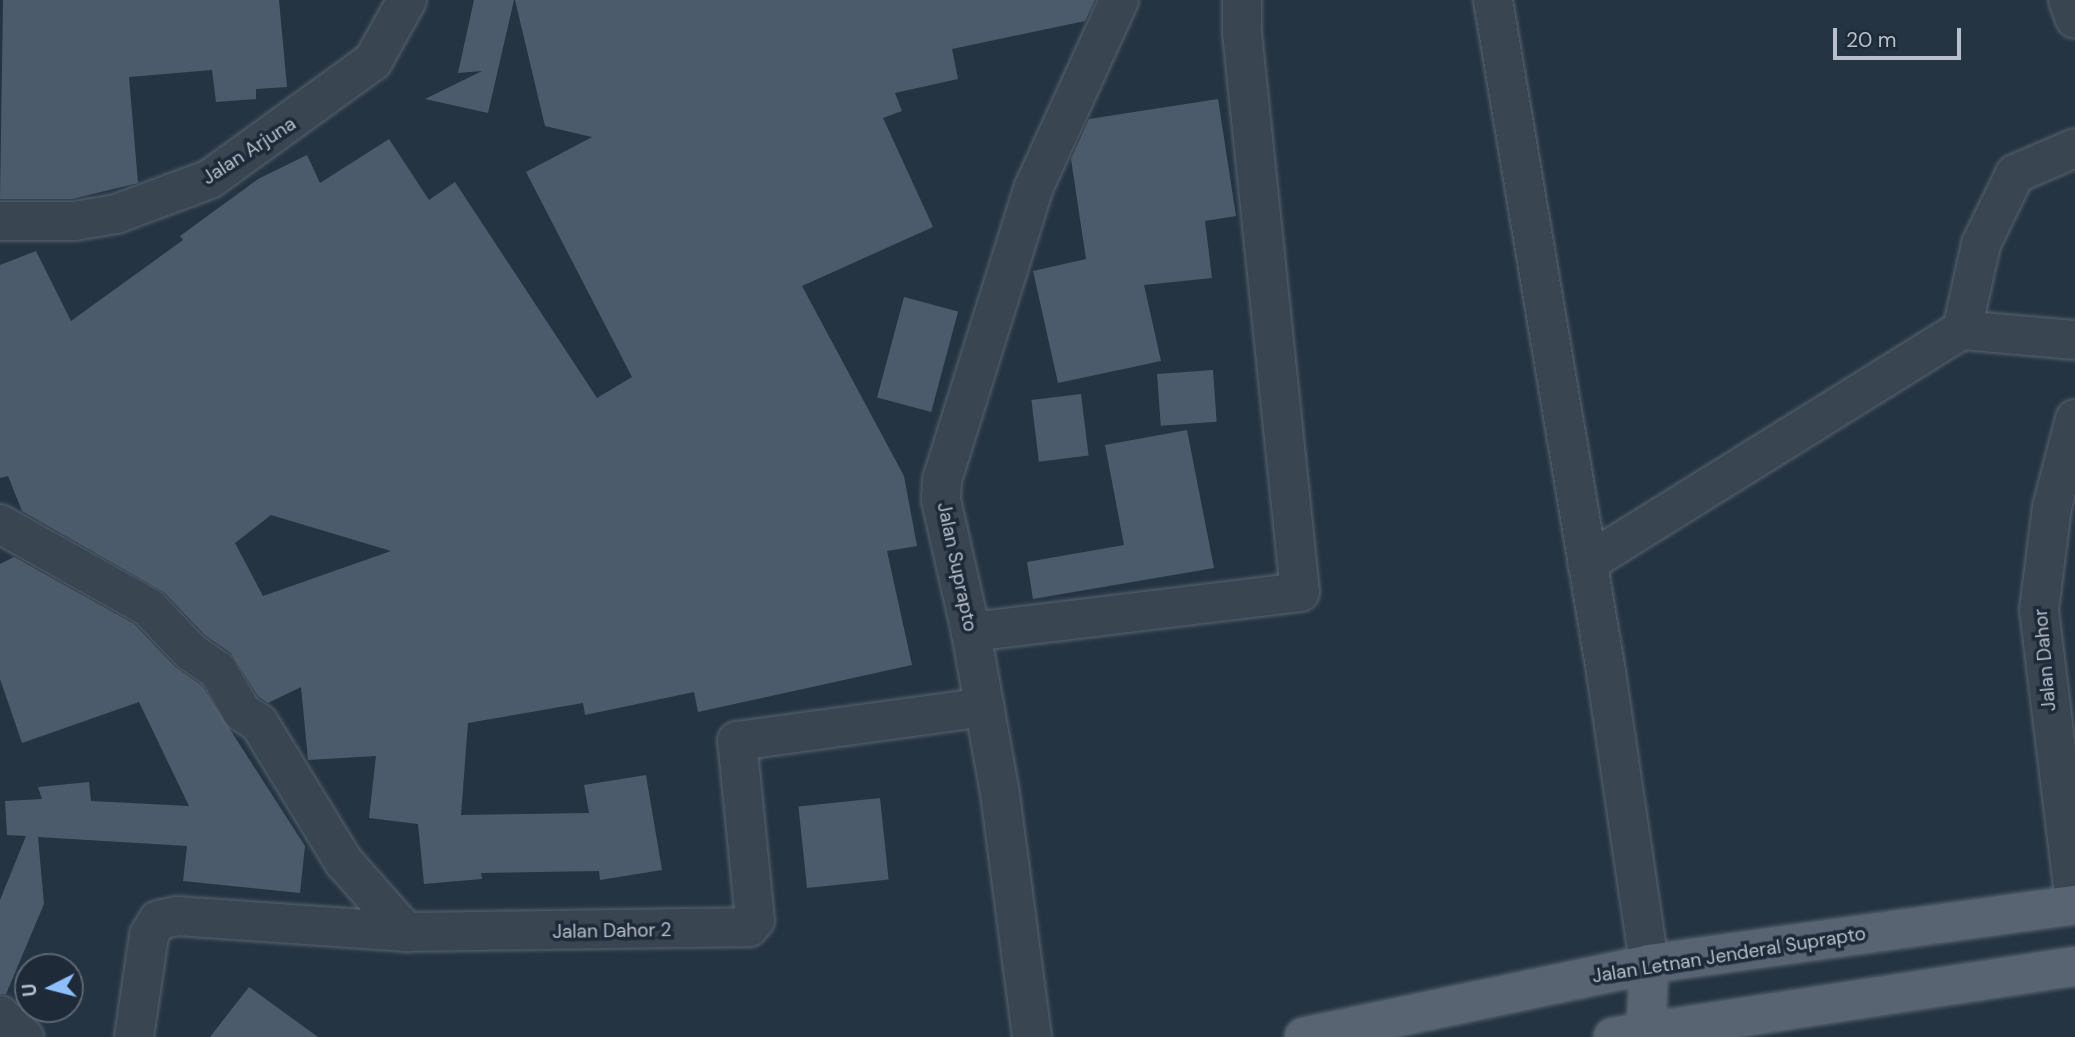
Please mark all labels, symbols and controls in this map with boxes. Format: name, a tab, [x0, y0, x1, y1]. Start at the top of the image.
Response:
scale bar	[1837, 14, 1965, 58]
text: 20 m	[1846, 26, 1897, 54]
street label: Jalan Arjuna	[198, 112, 300, 190]
street label: Jalan Suprapto	[932, 500, 982, 634]
street label: Jalan Dahor	[2029, 608, 2061, 712]
street label: Jalan Dahor 2	[552, 919, 672, 943]
street label: Jalan Letnan Jenderal Suprapto	[1591, 922, 1867, 988]
north arrow	[14, 953, 84, 1023]
text: U	[16, 982, 43, 998]

